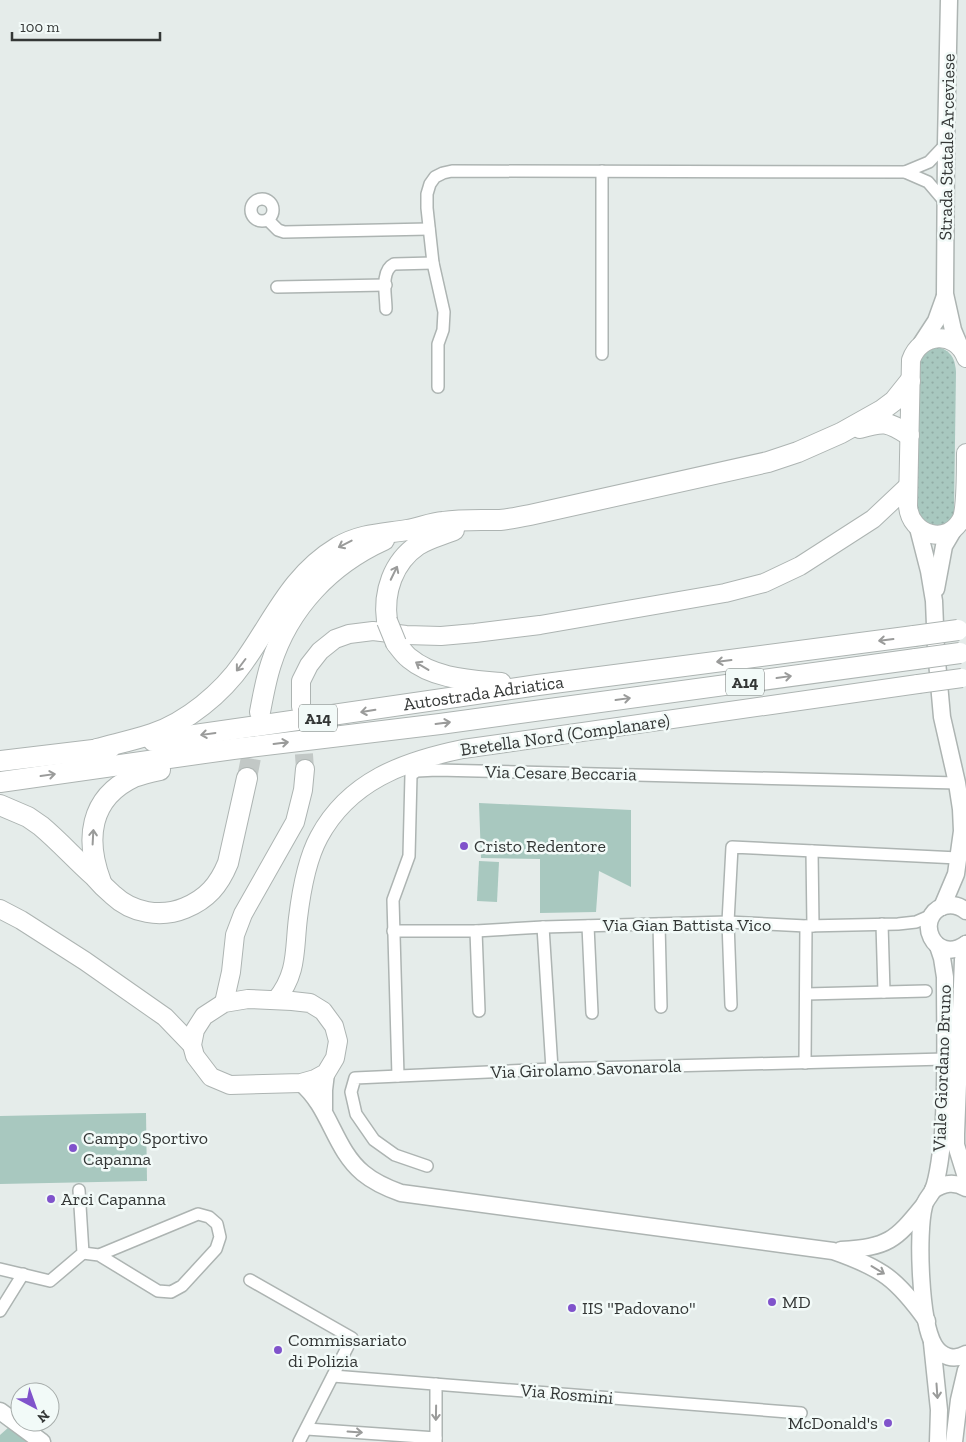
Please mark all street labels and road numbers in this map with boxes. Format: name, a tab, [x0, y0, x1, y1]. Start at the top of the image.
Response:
street label: Strada Statale Arceviese	[934, 53, 960, 241]
road number: A14	[726, 669, 764, 696]
street label: Autostrada Adriatica	[402, 671, 565, 715]
road number: A14	[299, 704, 337, 731]
street label: Bretella Nord (Complanare)	[459, 709, 671, 761]
street label: Via Cesare Beccaria	[484, 761, 637, 785]
street label: Via Gian Battista Vico	[602, 914, 771, 936]
street label: Viale Giordano Bruno	[928, 984, 956, 1153]
street label: Via Girolamo Savonarola	[489, 1055, 682, 1083]
street label: Via Rosmini	[519, 1379, 614, 1409]

